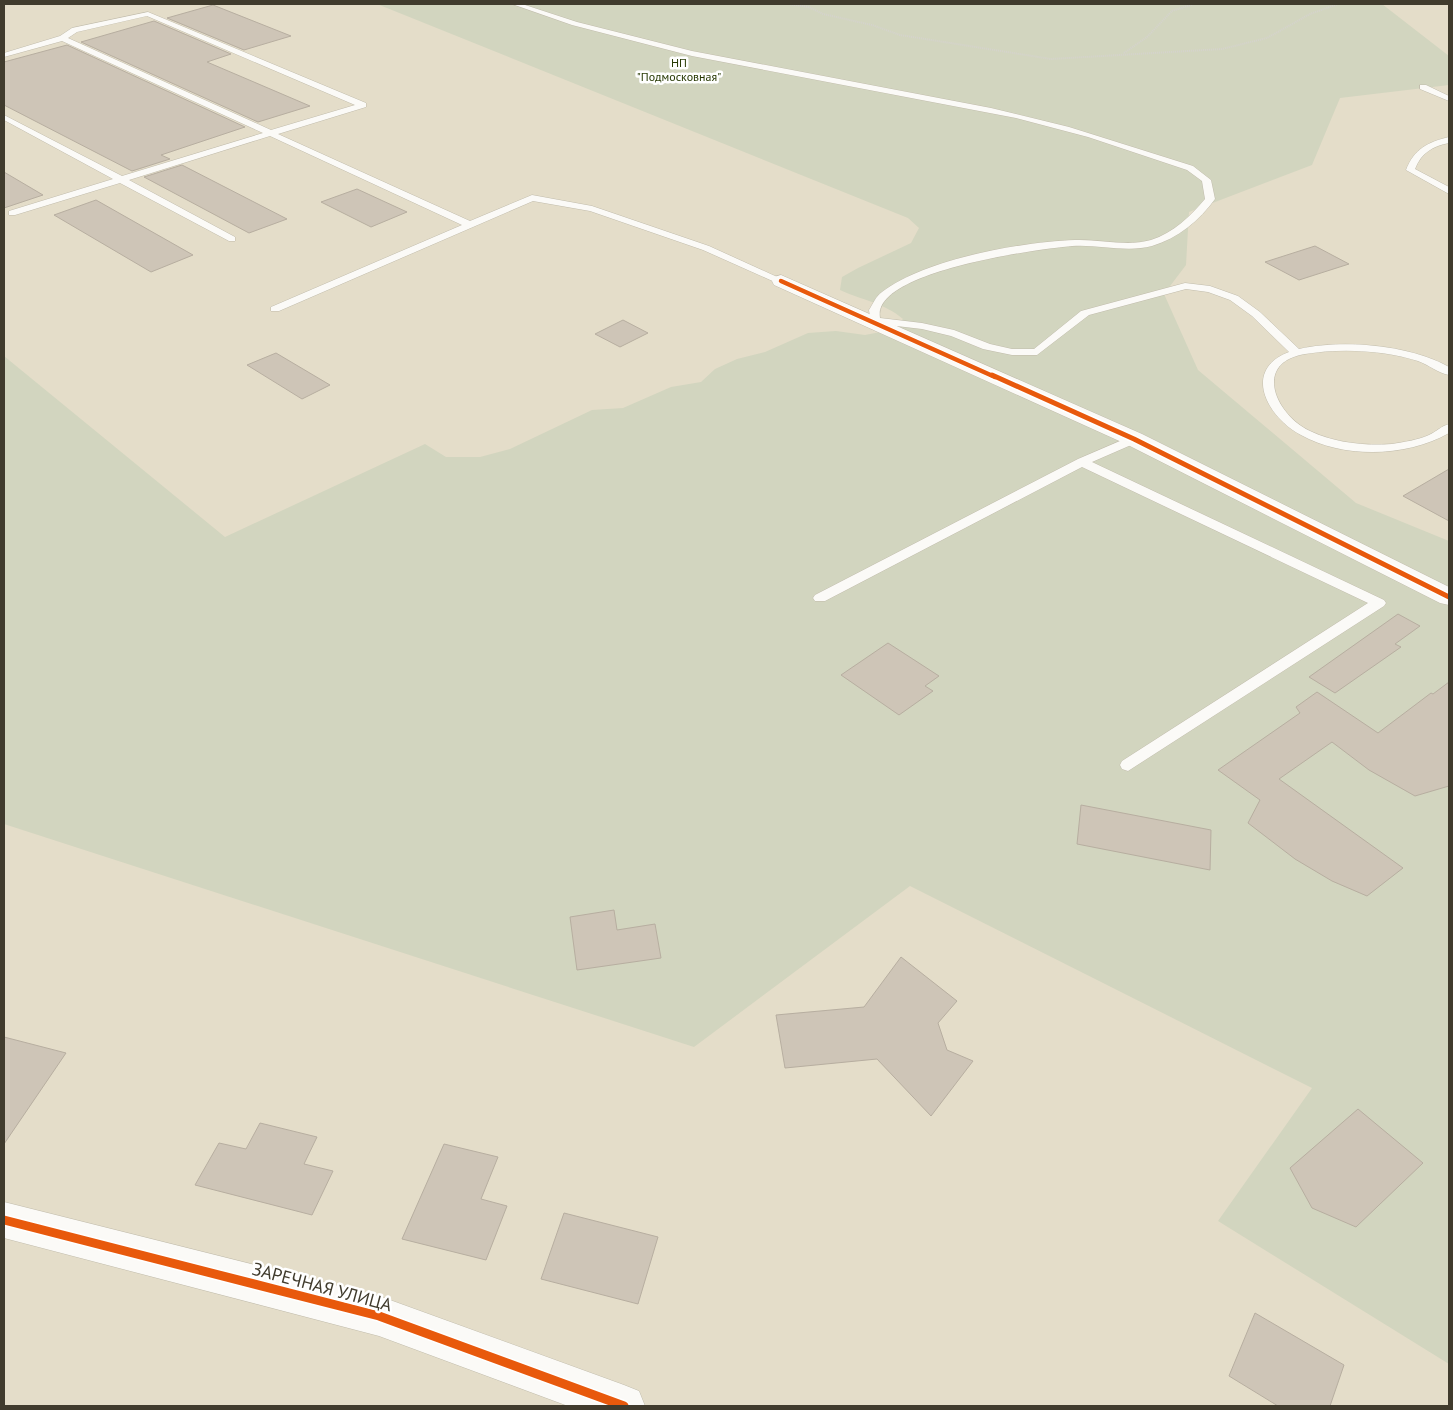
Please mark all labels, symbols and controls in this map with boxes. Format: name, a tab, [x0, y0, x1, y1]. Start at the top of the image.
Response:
park label: НП "Подмосковная"	[637, 55, 721, 84]
street label: ЗАРЕЧНАЯ УЛИЦА	[250, 1257, 395, 1316]

